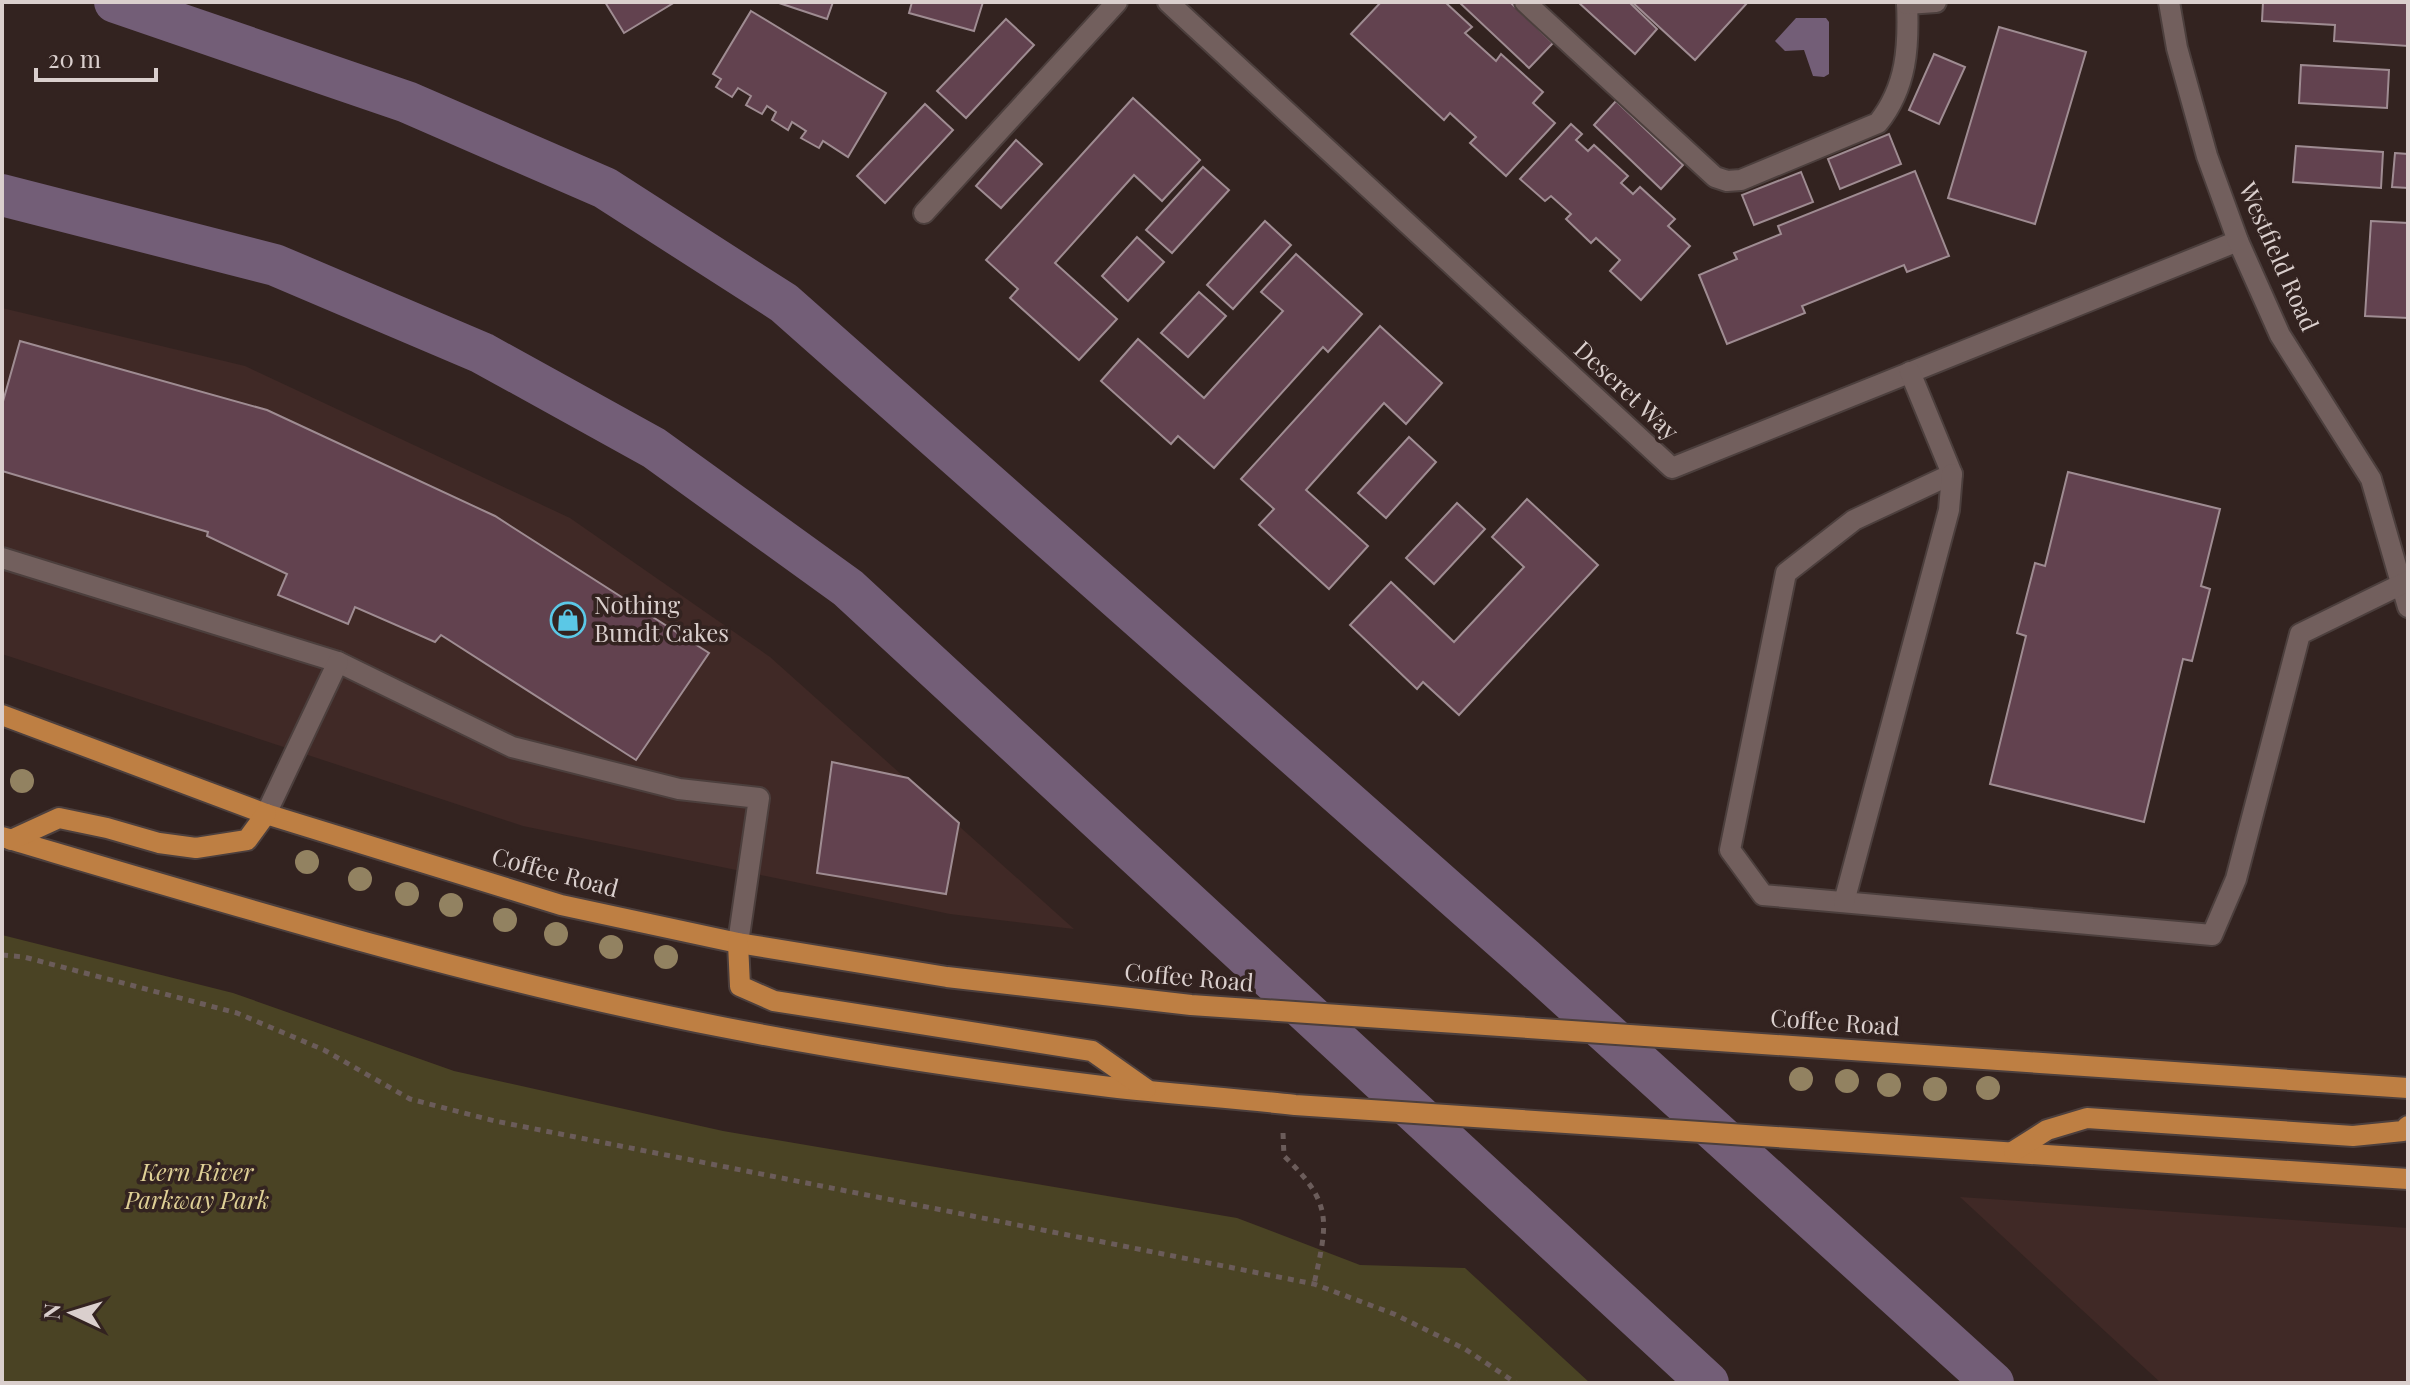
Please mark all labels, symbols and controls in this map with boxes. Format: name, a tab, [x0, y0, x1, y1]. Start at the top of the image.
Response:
scale bar	[36, 32, 156, 82]
text: 20 m	[48, 42, 101, 74]
street label: Westfield Road	[2232, 176, 2327, 336]
street label: Deseret Way	[1568, 333, 1687, 446]
place label: Nothing Bundt Cakes	[594, 588, 729, 648]
shop icon: Nothing Bundt Cakes	[549, 601, 587, 639]
street label: Coffee Road	[489, 839, 622, 903]
street label: Coffee Road	[1123, 954, 1255, 998]
street label: Coffee Road	[1769, 1001, 1901, 1041]
park label: Kern River Parkway Park	[124, 1155, 269, 1215]
north arrow	[32, 1273, 112, 1353]
text: N	[36, 1302, 67, 1321]

